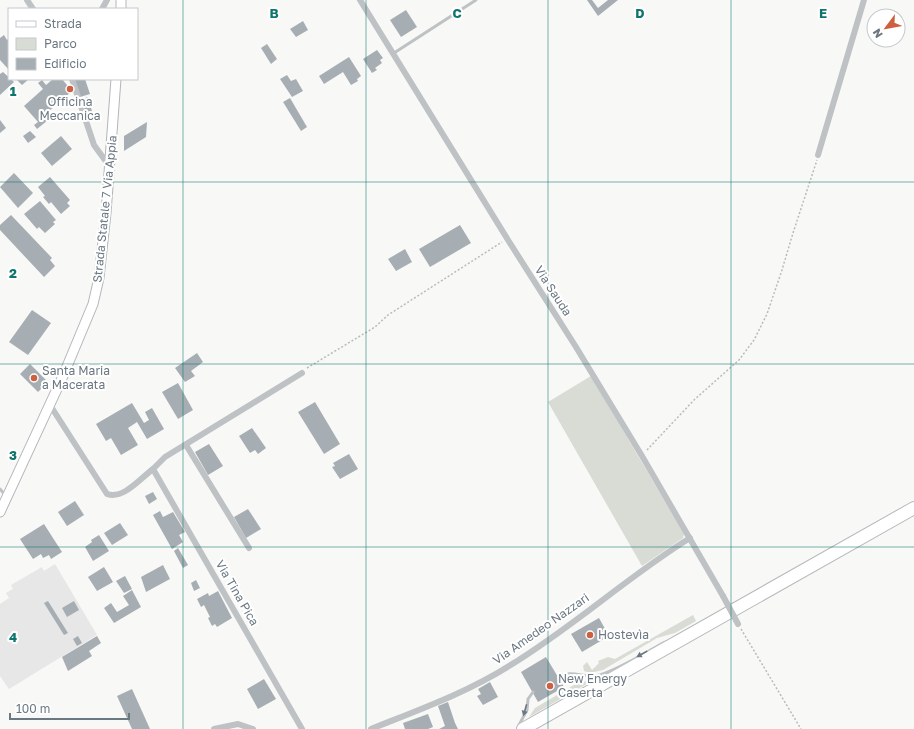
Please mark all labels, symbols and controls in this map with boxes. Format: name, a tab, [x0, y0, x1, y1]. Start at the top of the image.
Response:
text: B	[269, 5, 279, 21]
text: C	[452, 5, 462, 21]
text: D	[635, 5, 645, 21]
text: E	[819, 5, 827, 21]
legend	[8, 8, 138, 80]
north arrow	[866, 8, 906, 48]
text: Strada	[44, 16, 82, 31]
text: N	[869, 27, 885, 41]
text: Parco	[44, 36, 77, 51]
text: Edificio	[44, 56, 86, 71]
text: 1	[10, 83, 17, 99]
marker: Officina Meccanica	[65, 84, 75, 94]
place label: Officina Meccanica	[39, 94, 101, 123]
street label: Strada Statale 7 Via Appia	[89, 135, 120, 283]
street label: Via Sauda	[532, 263, 575, 319]
text: 2	[9, 265, 17, 281]
place label: Santa Maria a Macerata	[42, 363, 110, 392]
marker: Santa Maria a Macerata	[29, 373, 39, 383]
text: 3	[9, 447, 17, 463]
street label: Via Tina Pica	[213, 557, 262, 628]
street label: Via Amedeo Nazzari	[490, 590, 592, 667]
place label: Hostevìa	[598, 627, 649, 642]
text: 4	[9, 629, 17, 645]
marker: Hostevìa	[585, 630, 595, 640]
one-way arrow	[636, 650, 648, 657]
place label: New Energy Caserta	[558, 671, 627, 700]
marker: New Energy Caserta	[545, 681, 555, 691]
scale bar	[10, 695, 129, 721]
text: 100 m	[16, 701, 50, 716]
one-way arrow	[522, 705, 528, 717]

